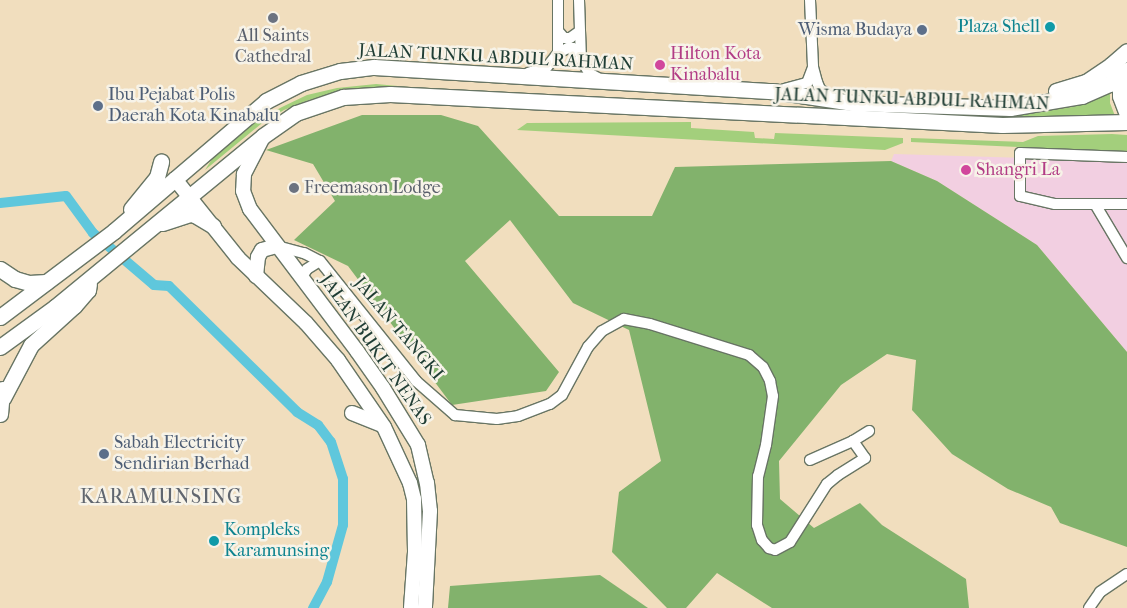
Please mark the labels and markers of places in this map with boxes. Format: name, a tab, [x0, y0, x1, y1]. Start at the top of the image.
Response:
marker: All Saints Cathedral	[267, 12, 279, 24]
place label: Plaza Shell	[958, 16, 1040, 38]
place label: Wisma Budaya	[798, 19, 912, 41]
marker: Plaza Shell	[1044, 21, 1056, 33]
marker: Wisma Budaya	[916, 24, 928, 36]
place label: All Saints Cathedral	[235, 26, 311, 68]
place label: Hilton Kota Kinabalu	[670, 44, 761, 86]
marker: Hilton Kota Kinabalu	[654, 59, 666, 71]
place label: Ibu Pejabat Polis Daerah Kota Kinabalu	[108, 85, 279, 128]
marker: Ibu Pejabat Polis Daerah Kota Kinabalu	[92, 100, 104, 112]
place label: Shangri La	[976, 159, 1060, 181]
marker: Shangri La	[960, 164, 972, 176]
place label: Freemason Lodge	[304, 177, 441, 199]
marker: Freemason Lodge	[288, 182, 300, 194]
place label: Sabah Electricity Sendirian Berhad	[114, 433, 250, 476]
marker: Sabah Electricity Sendirian Berhad	[98, 448, 110, 460]
place label: Kompleks Karamunsing	[224, 520, 329, 562]
marker: Kompleks Karamunsing	[208, 535, 220, 547]

